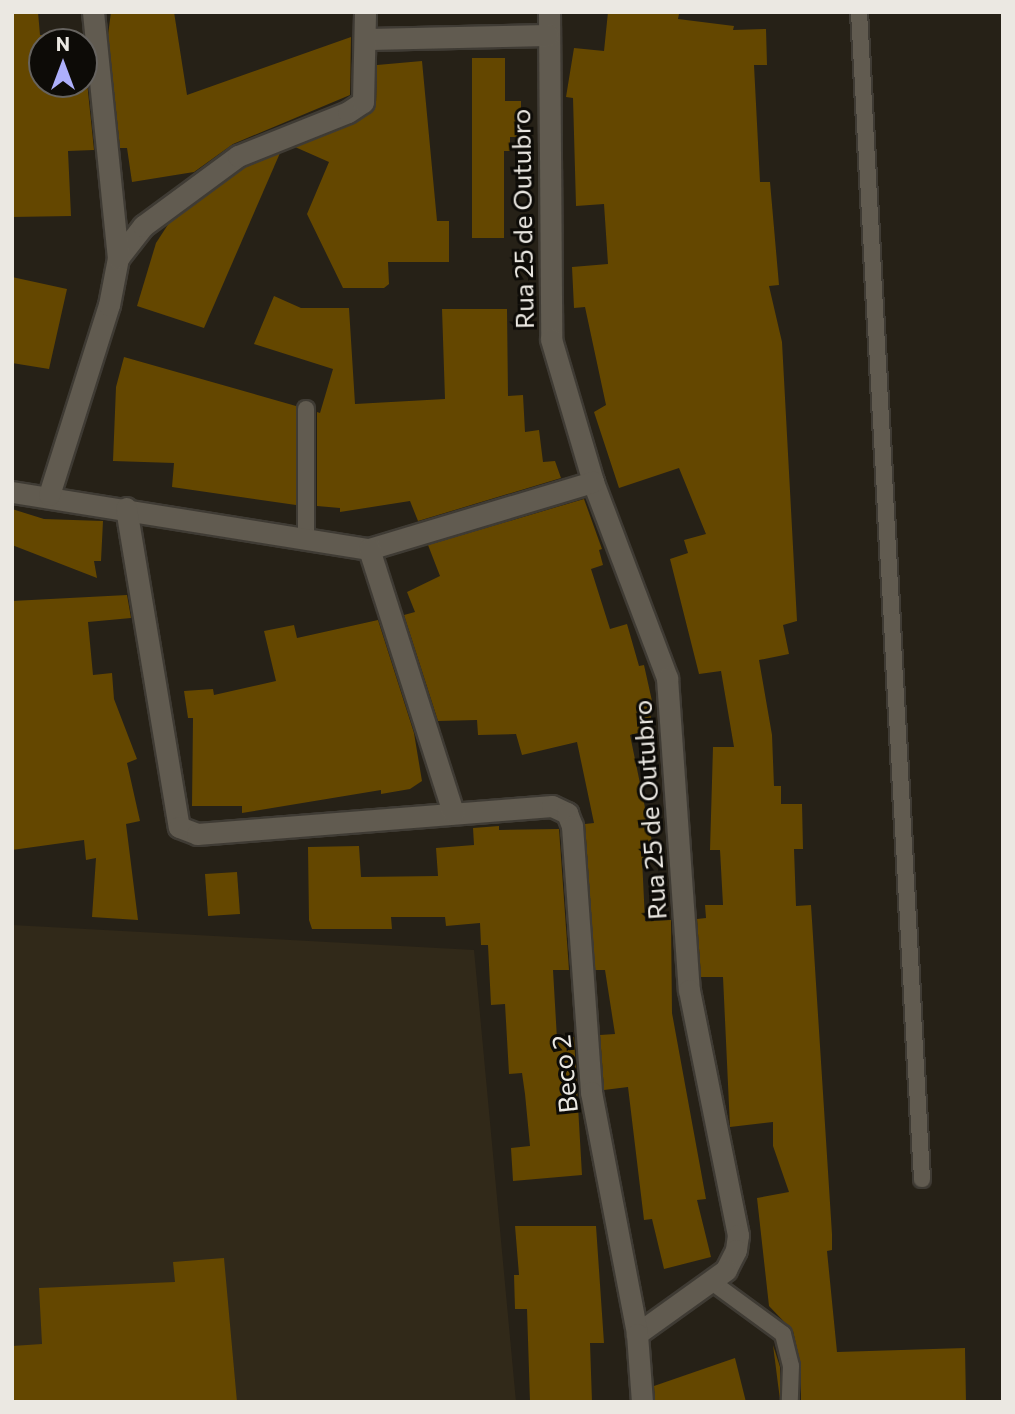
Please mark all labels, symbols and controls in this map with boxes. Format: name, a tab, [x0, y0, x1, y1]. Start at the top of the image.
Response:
north arrow	[28, 28, 98, 98]
text: N	[56, 32, 70, 55]
street label: Rua 25 de Outubro	[504, 109, 540, 329]
street label: Rua 25 de Outubro	[626, 699, 672, 921]
street label: Beco 2	[544, 1033, 584, 1115]

